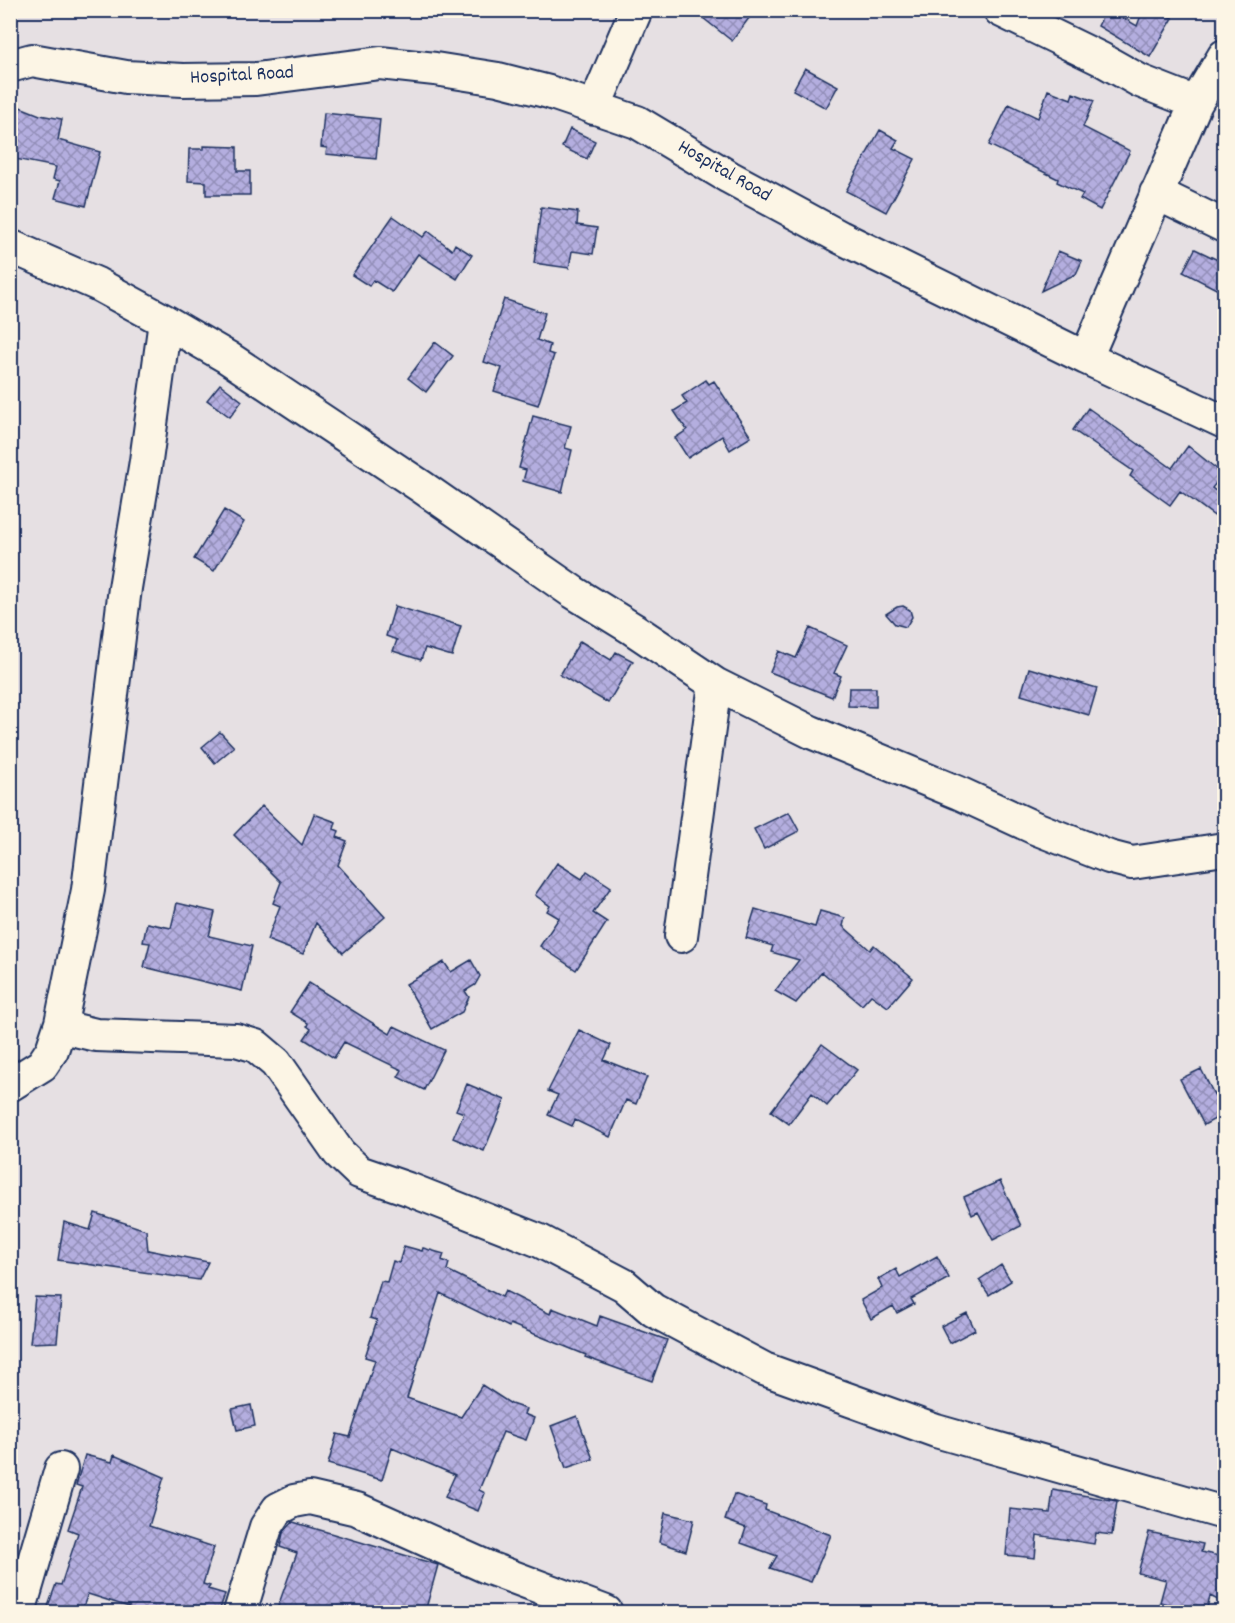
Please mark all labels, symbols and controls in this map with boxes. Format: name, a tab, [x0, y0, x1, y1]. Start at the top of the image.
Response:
street label: Hospital Road	[189, 59, 295, 93]
street label: Hospital Road	[672, 134, 776, 210]

